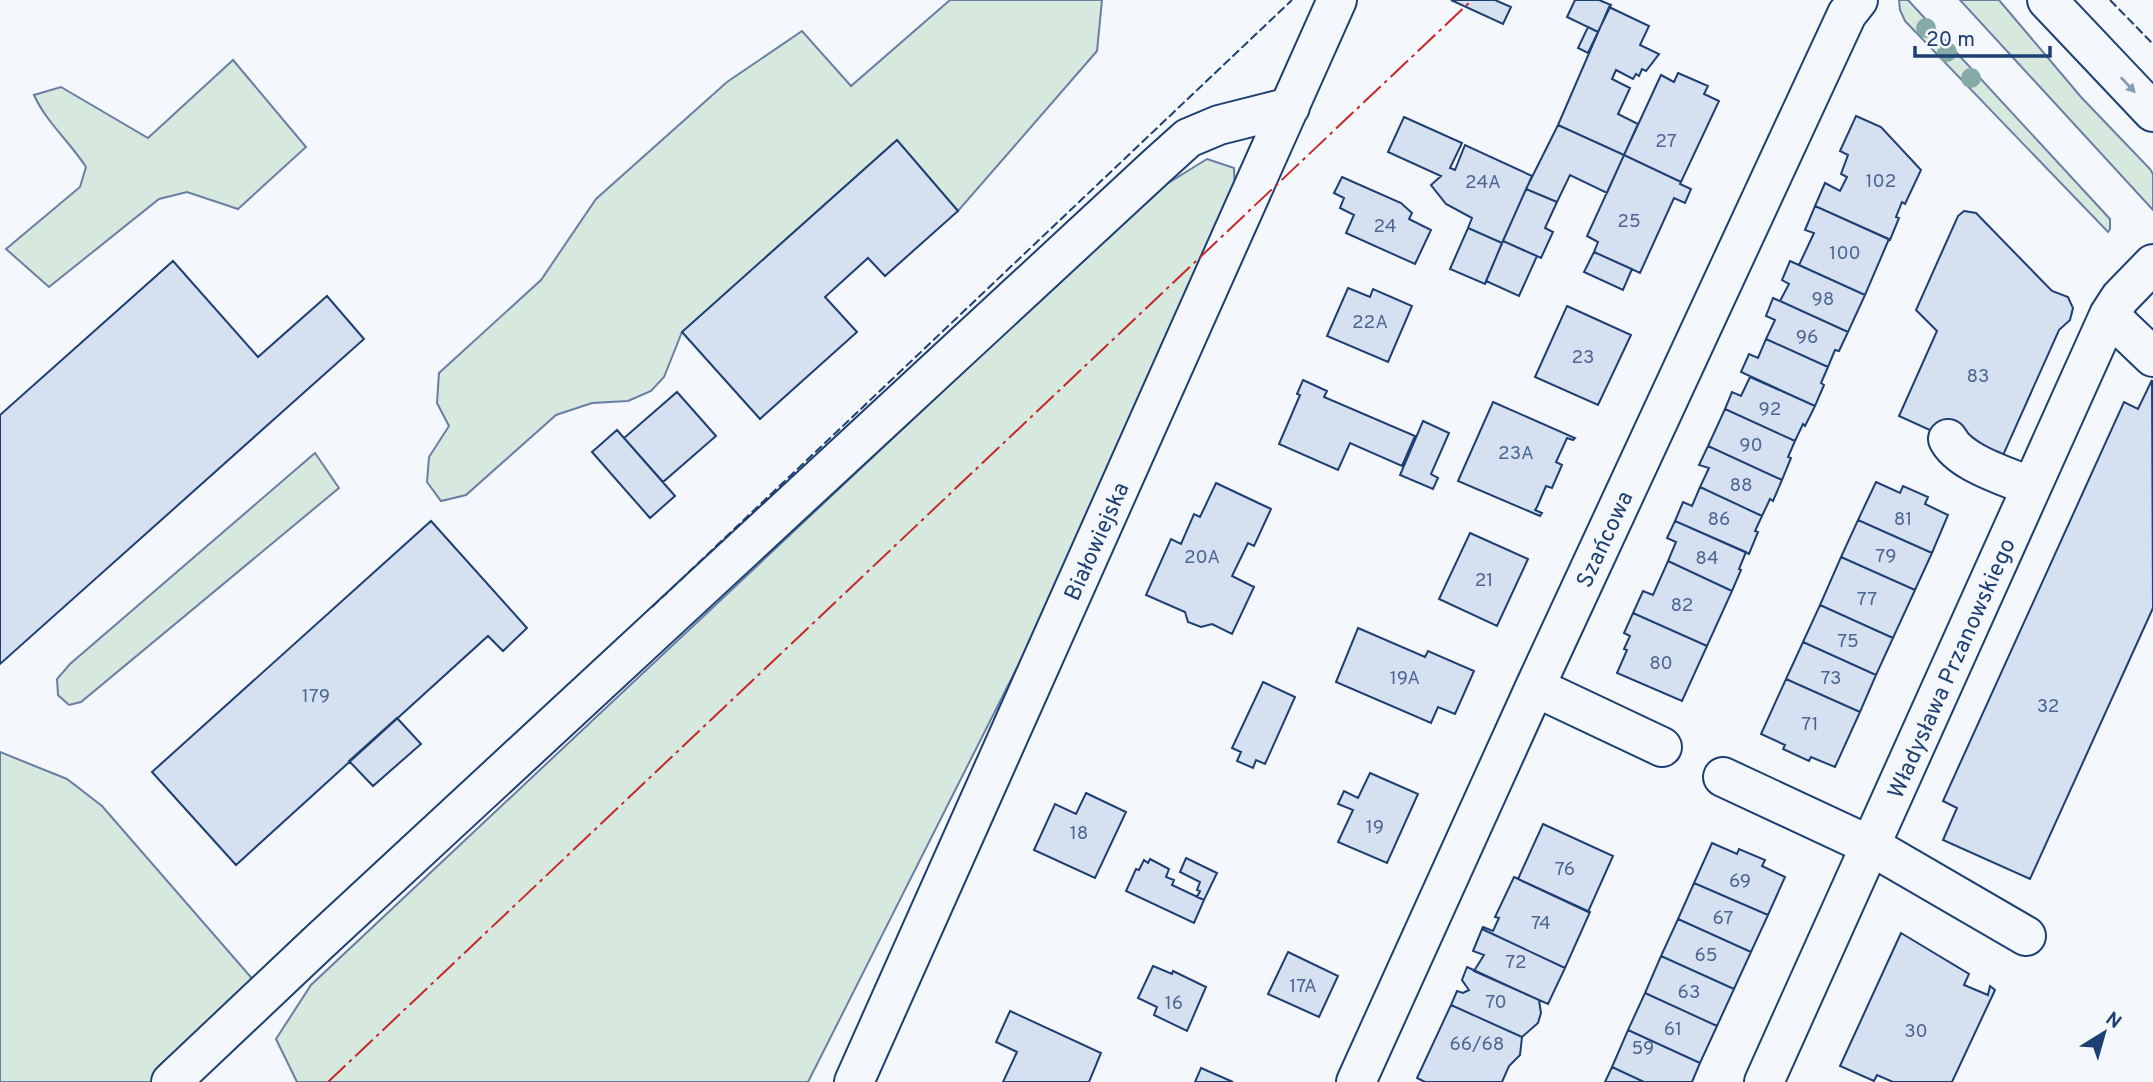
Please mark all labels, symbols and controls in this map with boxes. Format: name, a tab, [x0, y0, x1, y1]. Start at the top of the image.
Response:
scale bar	[1915, 14, 2050, 58]
text: 20 m	[1926, 27, 1975, 54]
one-way arrow	[2120, 76, 2136, 94]
house number: 27	[1655, 130, 1677, 154]
house number: 102	[1866, 170, 1896, 194]
house number: 24A	[1465, 171, 1501, 195]
house number: 25	[1617, 210, 1641, 234]
house number: 24	[1373, 215, 1397, 239]
house number: 100	[1829, 242, 1861, 266]
house number: 98	[1812, 288, 1834, 312]
house number: 22A	[1352, 311, 1388, 335]
house number: 96	[1796, 326, 1818, 350]
house number: 23	[1571, 346, 1595, 370]
house number: 83	[1966, 365, 1990, 389]
house number: 92	[1759, 398, 1781, 422]
house number: 90	[1739, 434, 1763, 458]
house number: 23A	[1498, 442, 1534, 466]
house number: 88	[1729, 474, 1753, 498]
street label: Białowiejska	[1059, 478, 1137, 606]
street label: Szańcowa	[1571, 487, 1641, 593]
house number: 86	[1708, 508, 1730, 532]
house number: 81	[1894, 508, 1912, 532]
street label: Władysława Przanowskiego	[1883, 534, 2024, 804]
house number: 79	[1875, 545, 1897, 569]
house number: 20A	[1184, 546, 1220, 570]
house number: 84	[1695, 547, 1719, 571]
house number: 21	[1475, 569, 1493, 593]
house number: 77	[1857, 588, 1877, 612]
house number: 82	[1671, 594, 1693, 618]
house number: 75	[1837, 630, 1859, 654]
house number: 80	[1649, 652, 1673, 676]
house number: 19A	[1390, 667, 1420, 691]
house number: 73	[1820, 667, 1842, 691]
house number: 179	[302, 685, 330, 709]
house number: 32	[2037, 695, 2059, 719]
house number: 71	[1801, 713, 1819, 737]
house number: 19	[1366, 816, 1384, 840]
house number: 18	[1070, 822, 1088, 846]
house number: 76	[1555, 858, 1575, 882]
house number: 69	[1729, 870, 1751, 894]
house number: 67	[1713, 907, 1734, 931]
house number: 74	[1531, 912, 1551, 936]
house number: 65	[1694, 944, 1718, 968]
house number: 72	[1505, 951, 1527, 975]
house number: 17A	[1289, 975, 1317, 999]
house number: 63	[1678, 981, 1700, 1005]
house number: 70	[1485, 991, 1507, 1015]
house number: 16	[1165, 992, 1183, 1016]
north arrow	[2069, 998, 2139, 1068]
text: N	[2100, 1007, 2126, 1035]
house number: 61	[1664, 1018, 1682, 1042]
house number: 30	[1904, 1020, 1928, 1044]
house number: 66/68	[1450, 1033, 1504, 1057]
house number: 59	[1632, 1037, 1654, 1061]

